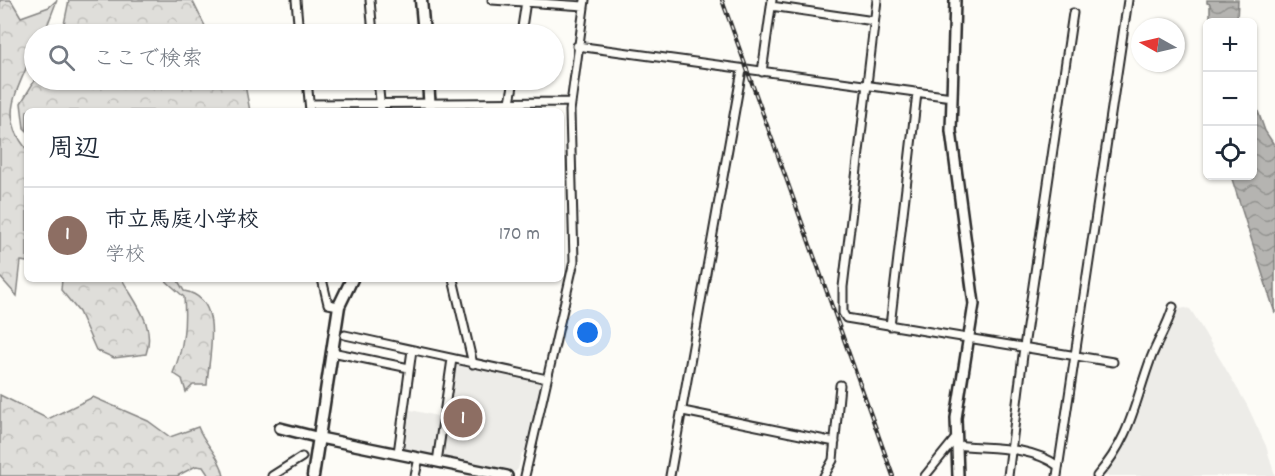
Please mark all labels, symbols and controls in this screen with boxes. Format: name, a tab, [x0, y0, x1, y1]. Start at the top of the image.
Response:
north arrow	[1131, 18, 1185, 72]
map controls	[1203, 18, 1257, 180]
button: +	[1203, 18, 1257, 72]
search box	[24, 24, 564, 90]
icon: search	[45, 41, 78, 74]
text: ここで検索	[93, 45, 203, 76]
button: −	[1203, 72, 1257, 126]
button: locate	[1203, 126, 1257, 180]
text: 周辺	[48, 132, 100, 169]
text: 市立馬庭小学校	[105, 206, 259, 237]
text: 1	[65, 221, 70, 249]
text: 170 m	[499, 221, 540, 249]
text: 学校	[105, 242, 145, 270]
your location	[573, 318, 602, 347]
pin: 1	[444, 396, 482, 440]

